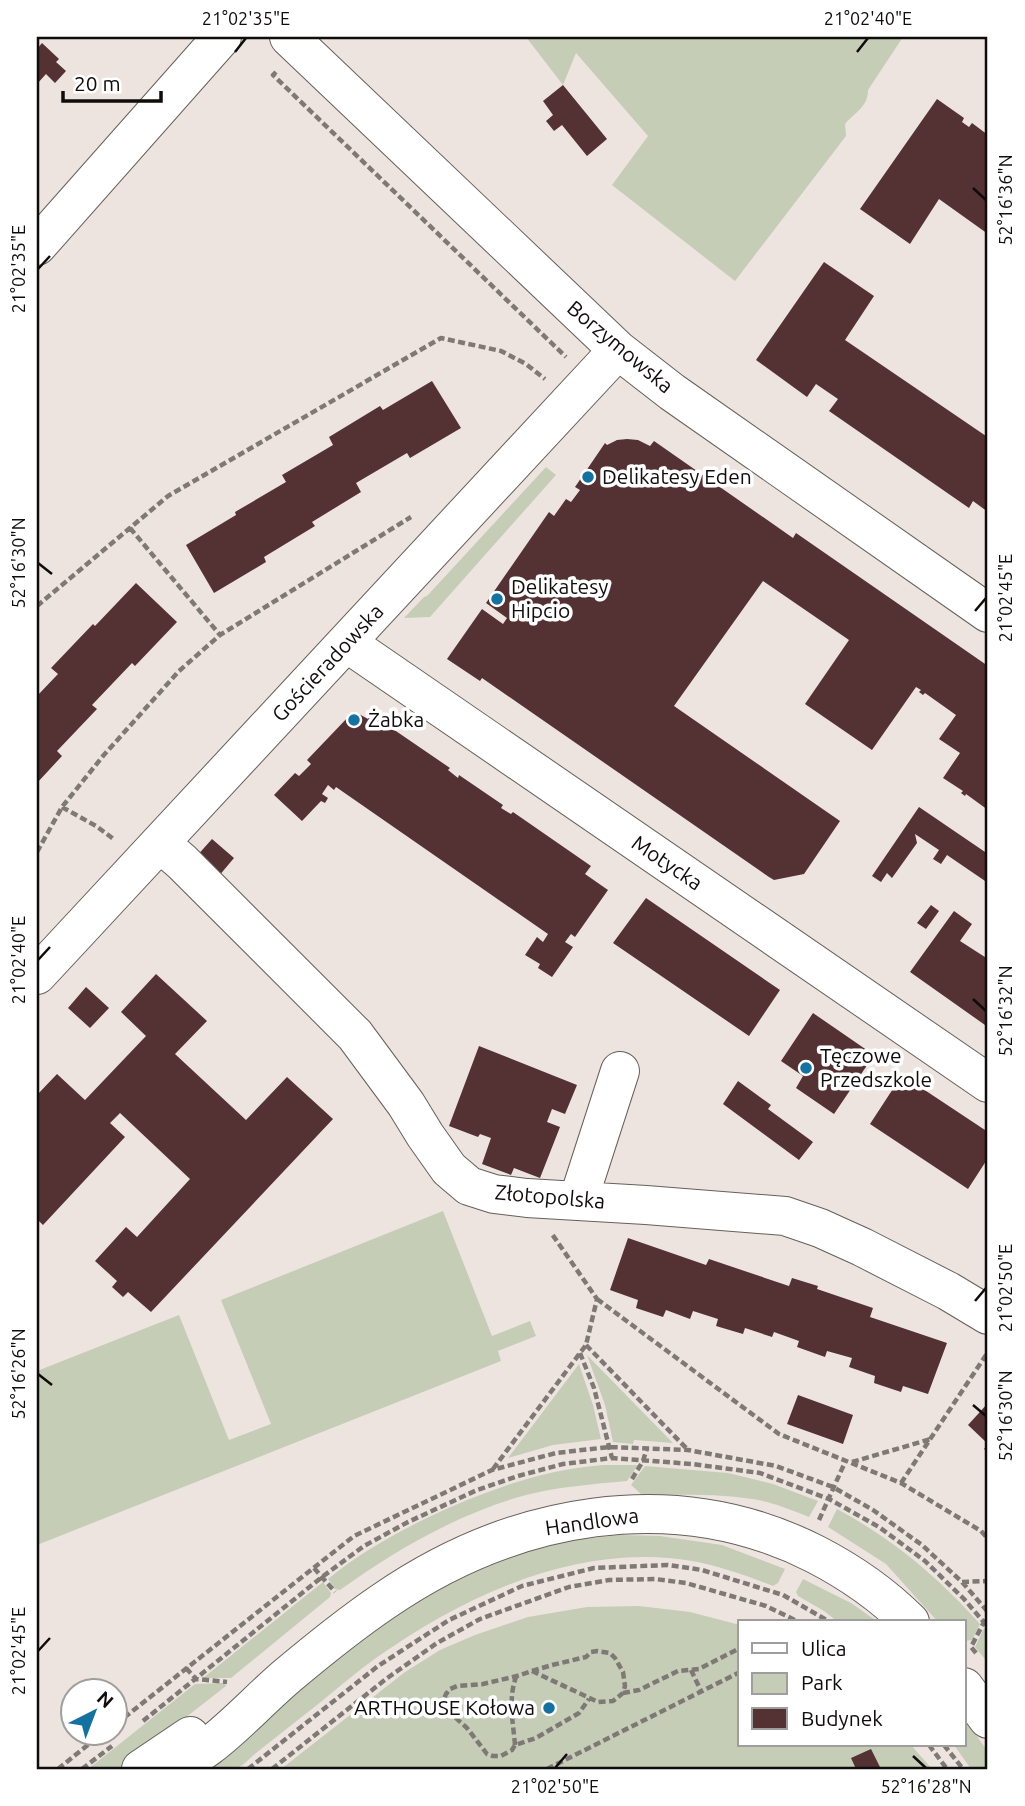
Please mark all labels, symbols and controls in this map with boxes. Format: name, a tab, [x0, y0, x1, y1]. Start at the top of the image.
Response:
text: 21°02'35"E	[202, 8, 290, 28]
text: 21°02'40"E	[824, 8, 912, 28]
scale bar	[63, 60, 161, 104]
text: 20 m	[74, 71, 121, 95]
text: 52°16'36"N	[995, 154, 1015, 246]
text: 21°02'35"E	[8, 225, 28, 313]
street label: Borzymowska	[563, 295, 678, 397]
place label: Delikatesy Eden	[602, 464, 752, 488]
marker: Delikatesy Eden	[580, 469, 596, 485]
text: 52°16'30"N	[8, 517, 28, 609]
text: 21°02'45"E	[995, 554, 1015, 642]
place label: Delikatesy Hipcio	[511, 574, 608, 622]
marker: Delikatesy Hipcio	[489, 591, 505, 607]
street label: Gościeradowska	[267, 599, 388, 726]
place label: Żabka	[368, 707, 424, 731]
marker: Żabka	[346, 712, 362, 728]
street label: Motycka	[628, 830, 707, 894]
text: 21°02'40"E	[8, 916, 28, 1004]
text: 52°16'32"N	[995, 965, 1015, 1057]
place label: Tęczowe Przedszkole	[820, 1043, 932, 1091]
marker: Tęczowe Przedszkole	[798, 1060, 814, 1076]
street label: Złotopolska	[494, 1179, 606, 1213]
text: 21°02'50"E	[995, 1244, 1015, 1332]
text: 52°16'26"N	[8, 1328, 28, 1420]
text: 52°16'30"N	[995, 1370, 1015, 1462]
street label: Handlowa	[543, 1503, 640, 1539]
text: 21°02'45"E	[8, 1607, 28, 1695]
legend	[738, 1620, 965, 1746]
text: Ulica	[801, 1636, 846, 1660]
text: Park	[801, 1670, 843, 1694]
north arrow	[60, 1676, 130, 1746]
text: N	[93, 1686, 118, 1712]
place label: ARTHOUSE Kołowa	[354, 1695, 535, 1719]
marker: ARTHOUSE Kołowa	[541, 1700, 557, 1716]
text: Budynek	[801, 1706, 883, 1730]
text: 21°02'50"E	[511, 1776, 599, 1796]
text: 52°16'28"N	[880, 1776, 972, 1796]

